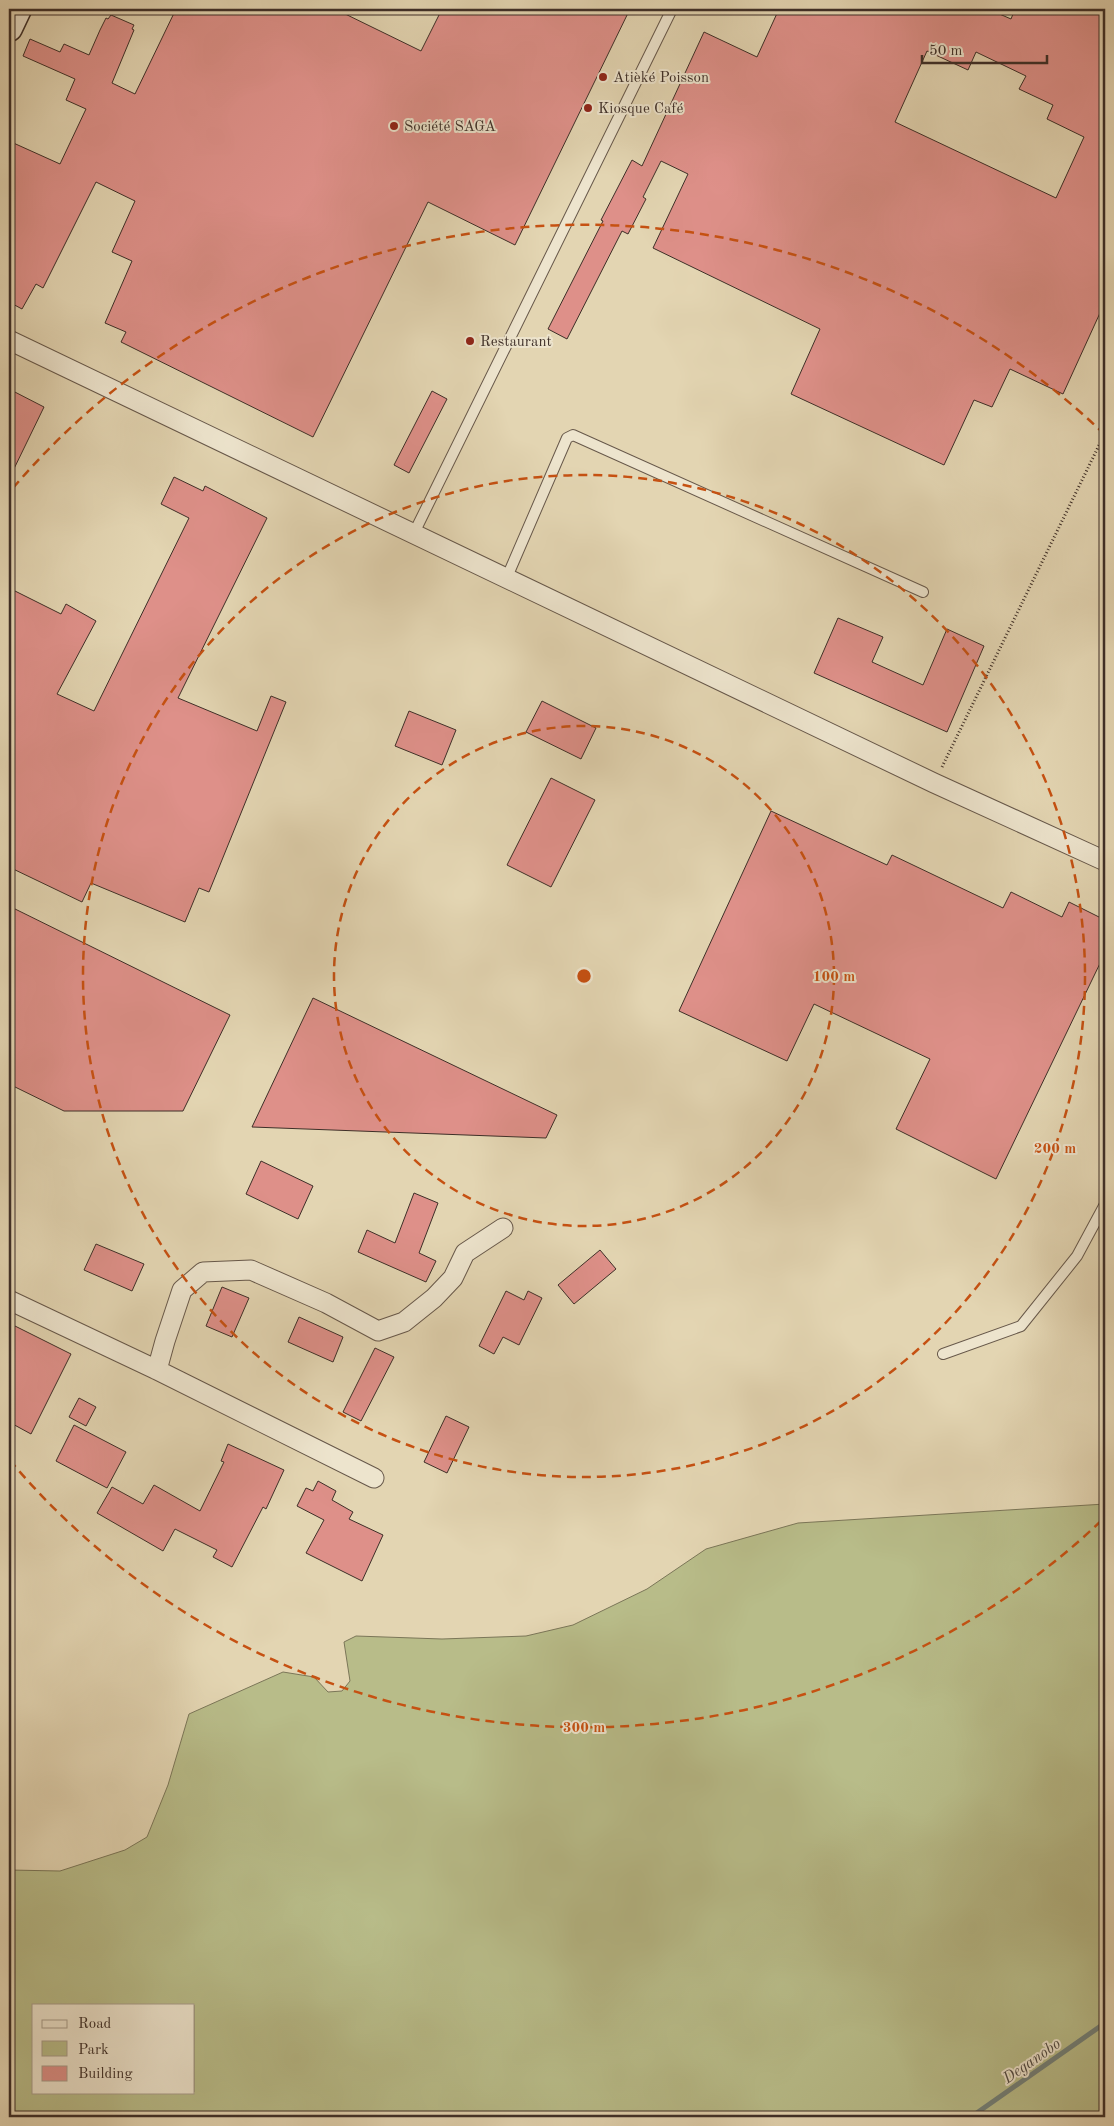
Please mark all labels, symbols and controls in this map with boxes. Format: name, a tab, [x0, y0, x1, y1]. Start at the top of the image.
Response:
scale bar	[922, 32, 1046, 64]
text: 50 m	[929, 44, 963, 59]
marker: Atièké Poisson	[597, 71, 609, 83]
place label: Atièké Poisson	[613, 71, 709, 86]
marker: Kiosque Café	[582, 102, 594, 114]
place label: Kiosque Café	[598, 102, 683, 117]
marker: Société SAGA	[388, 120, 400, 132]
place label: Société SAGA	[404, 120, 497, 135]
marker: Restaurant	[464, 335, 476, 347]
place label: Restaurant	[480, 335, 552, 350]
centre of rings	[575, 967, 593, 985]
text: 100 m	[813, 970, 855, 985]
text: 200 m	[1034, 1142, 1076, 1157]
text: 300 m	[563, 1721, 605, 1736]
legend	[32, 2004, 195, 2094]
text: Road	[78, 2017, 112, 2032]
water label: Deganobo	[1000, 2036, 1064, 2088]
text: Park	[78, 2043, 109, 2058]
text: Building	[78, 2067, 133, 2082]

